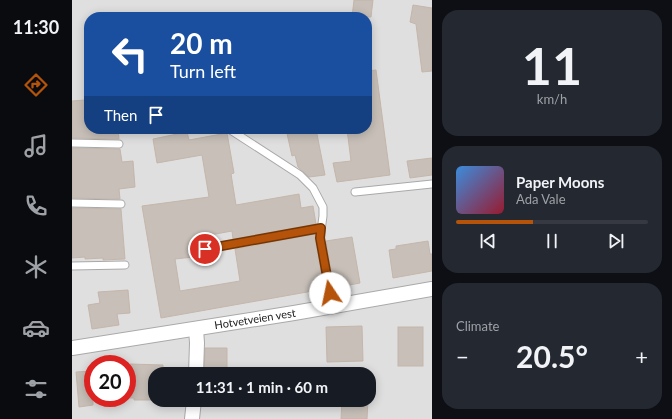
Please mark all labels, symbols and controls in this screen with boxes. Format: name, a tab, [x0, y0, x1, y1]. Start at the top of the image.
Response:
text: 11:30	[13, 16, 59, 38]
text: 20 m	[170, 26, 233, 60]
icon: left	[104, 28, 156, 80]
text: 11	[522, 34, 582, 96]
text: Turn left	[170, 60, 236, 82]
icon: directions	[22, 71, 50, 99]
text: km/h	[537, 91, 567, 107]
icon: arrive	[145, 104, 167, 126]
text: Then	[104, 106, 137, 124]
icon: music	[22, 132, 50, 160]
text: Paper Moons	[516, 173, 604, 191]
text: Ada Vale	[516, 191, 566, 207]
icon: phone	[22, 192, 50, 220]
icon: previous	[477, 230, 499, 252]
icon: pause	[541, 230, 563, 252]
icon: next	[605, 230, 627, 252]
pin	[188, 232, 222, 266]
icon: arrive	[194, 238, 216, 260]
icon: climate	[22, 253, 50, 281]
position arrow	[309, 272, 351, 314]
street label: Hotvetveien vest	[213, 306, 297, 331]
icon: car	[22, 314, 50, 342]
text: Climate	[456, 318, 499, 334]
text: 20.5°	[516, 338, 588, 374]
text: −	[456, 343, 469, 370]
text: +	[635, 343, 648, 370]
speed limit sign: 20	[84, 355, 136, 407]
icon: filters	[22, 375, 50, 403]
text: 11:31 · 1 min · 60 m	[196, 378, 328, 396]

